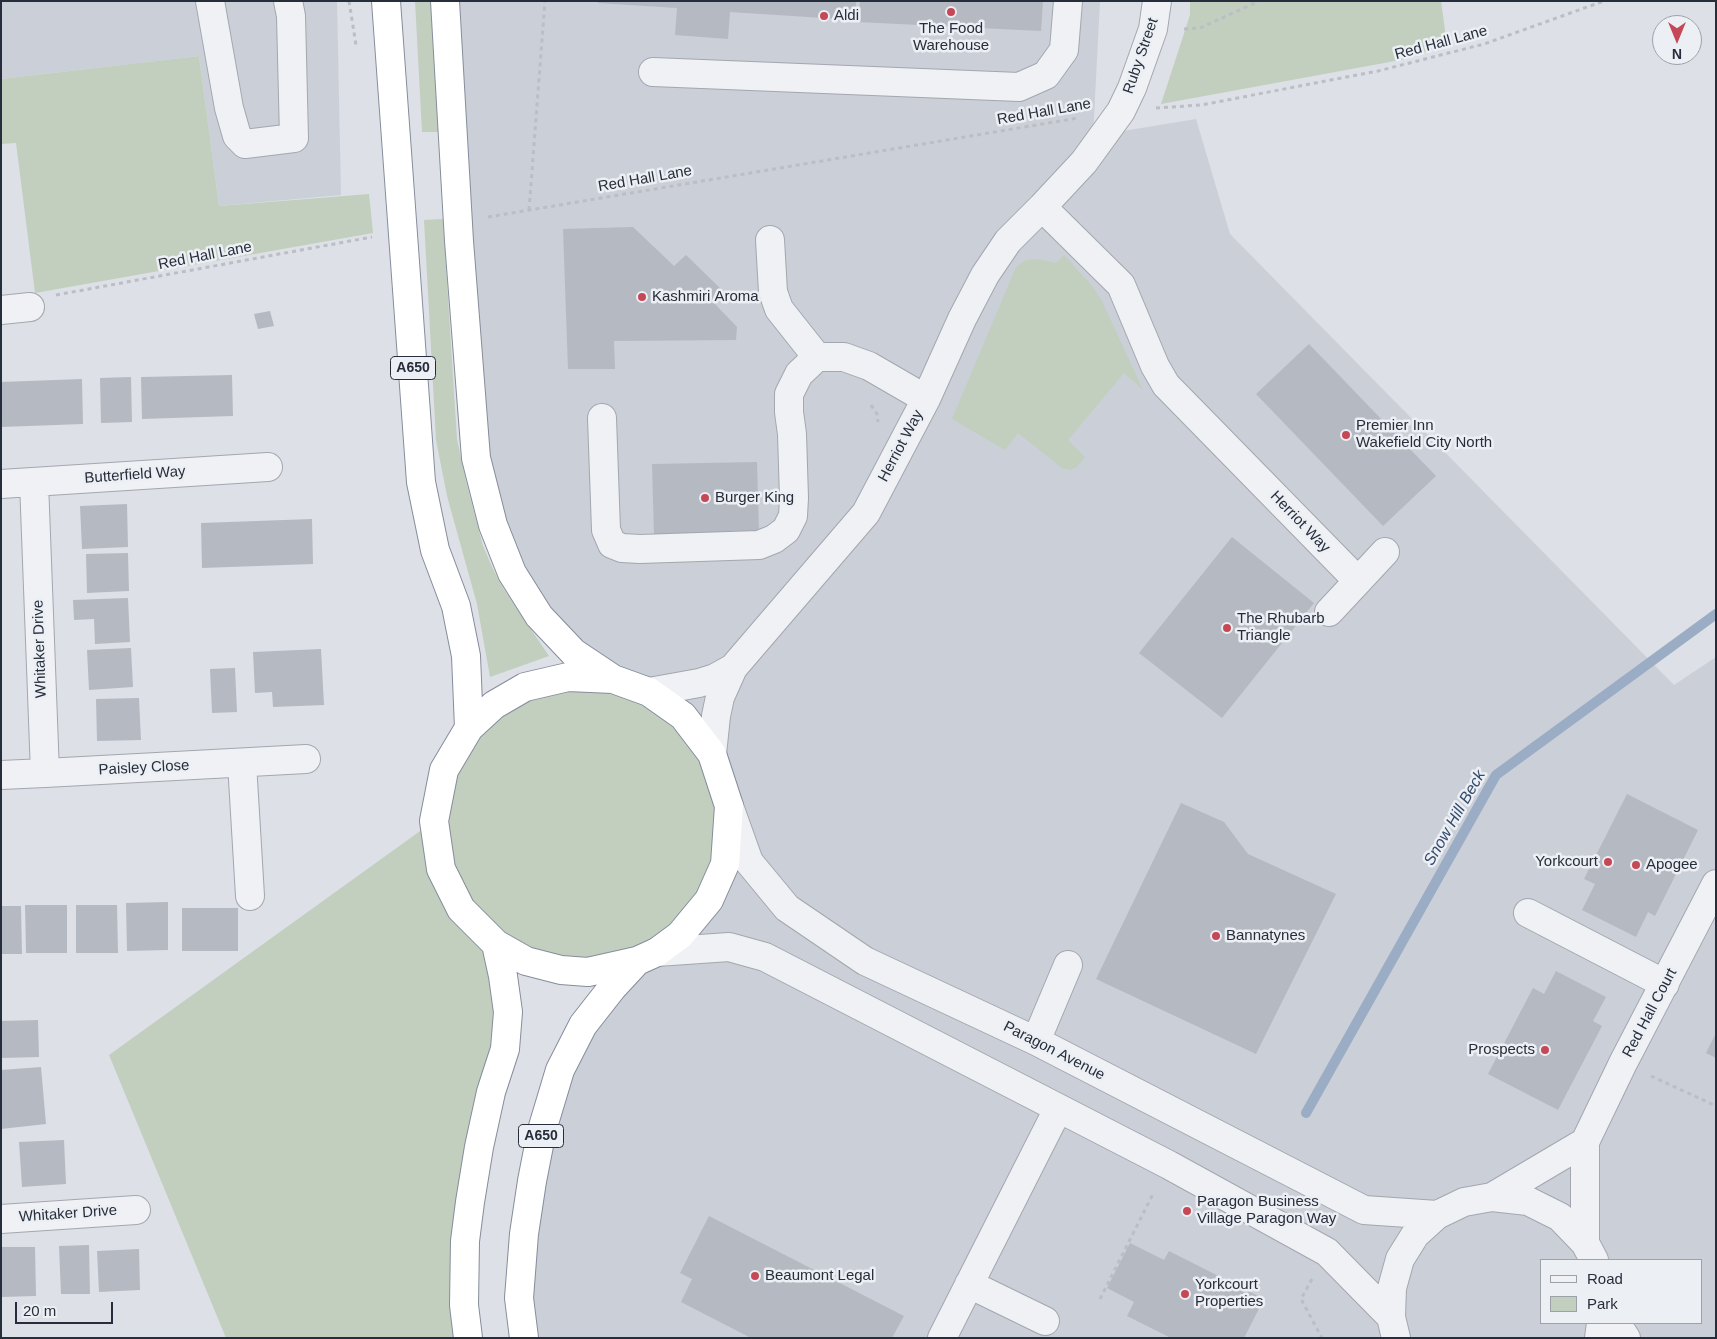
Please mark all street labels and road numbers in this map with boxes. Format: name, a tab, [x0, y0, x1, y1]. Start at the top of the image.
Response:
street label: Ruby Street	[1120, 16, 1162, 96]
street label: Red Hall Lane	[1393, 22, 1489, 64]
street label: Red Hall Lane	[996, 95, 1092, 129]
street label: Red Hall Lane	[597, 162, 693, 196]
street label: Red Hall Lane	[157, 238, 253, 274]
road number: A650	[390, 356, 436, 379]
street label: Herriot Way	[875, 407, 927, 485]
street label: Butterfield Way	[84, 462, 186, 488]
street label: Herriot Way	[1266, 487, 1334, 557]
street label: Whitaker Drive	[29, 600, 51, 698]
street label: Paisley Close	[98, 757, 190, 779]
street label: Red Hall Court	[1619, 965, 1681, 1061]
street label: Paragon Avenue	[1000, 1018, 1108, 1084]
road number: A650	[518, 1124, 564, 1148]
street label: Whitaker Drive	[18, 1202, 118, 1226]

